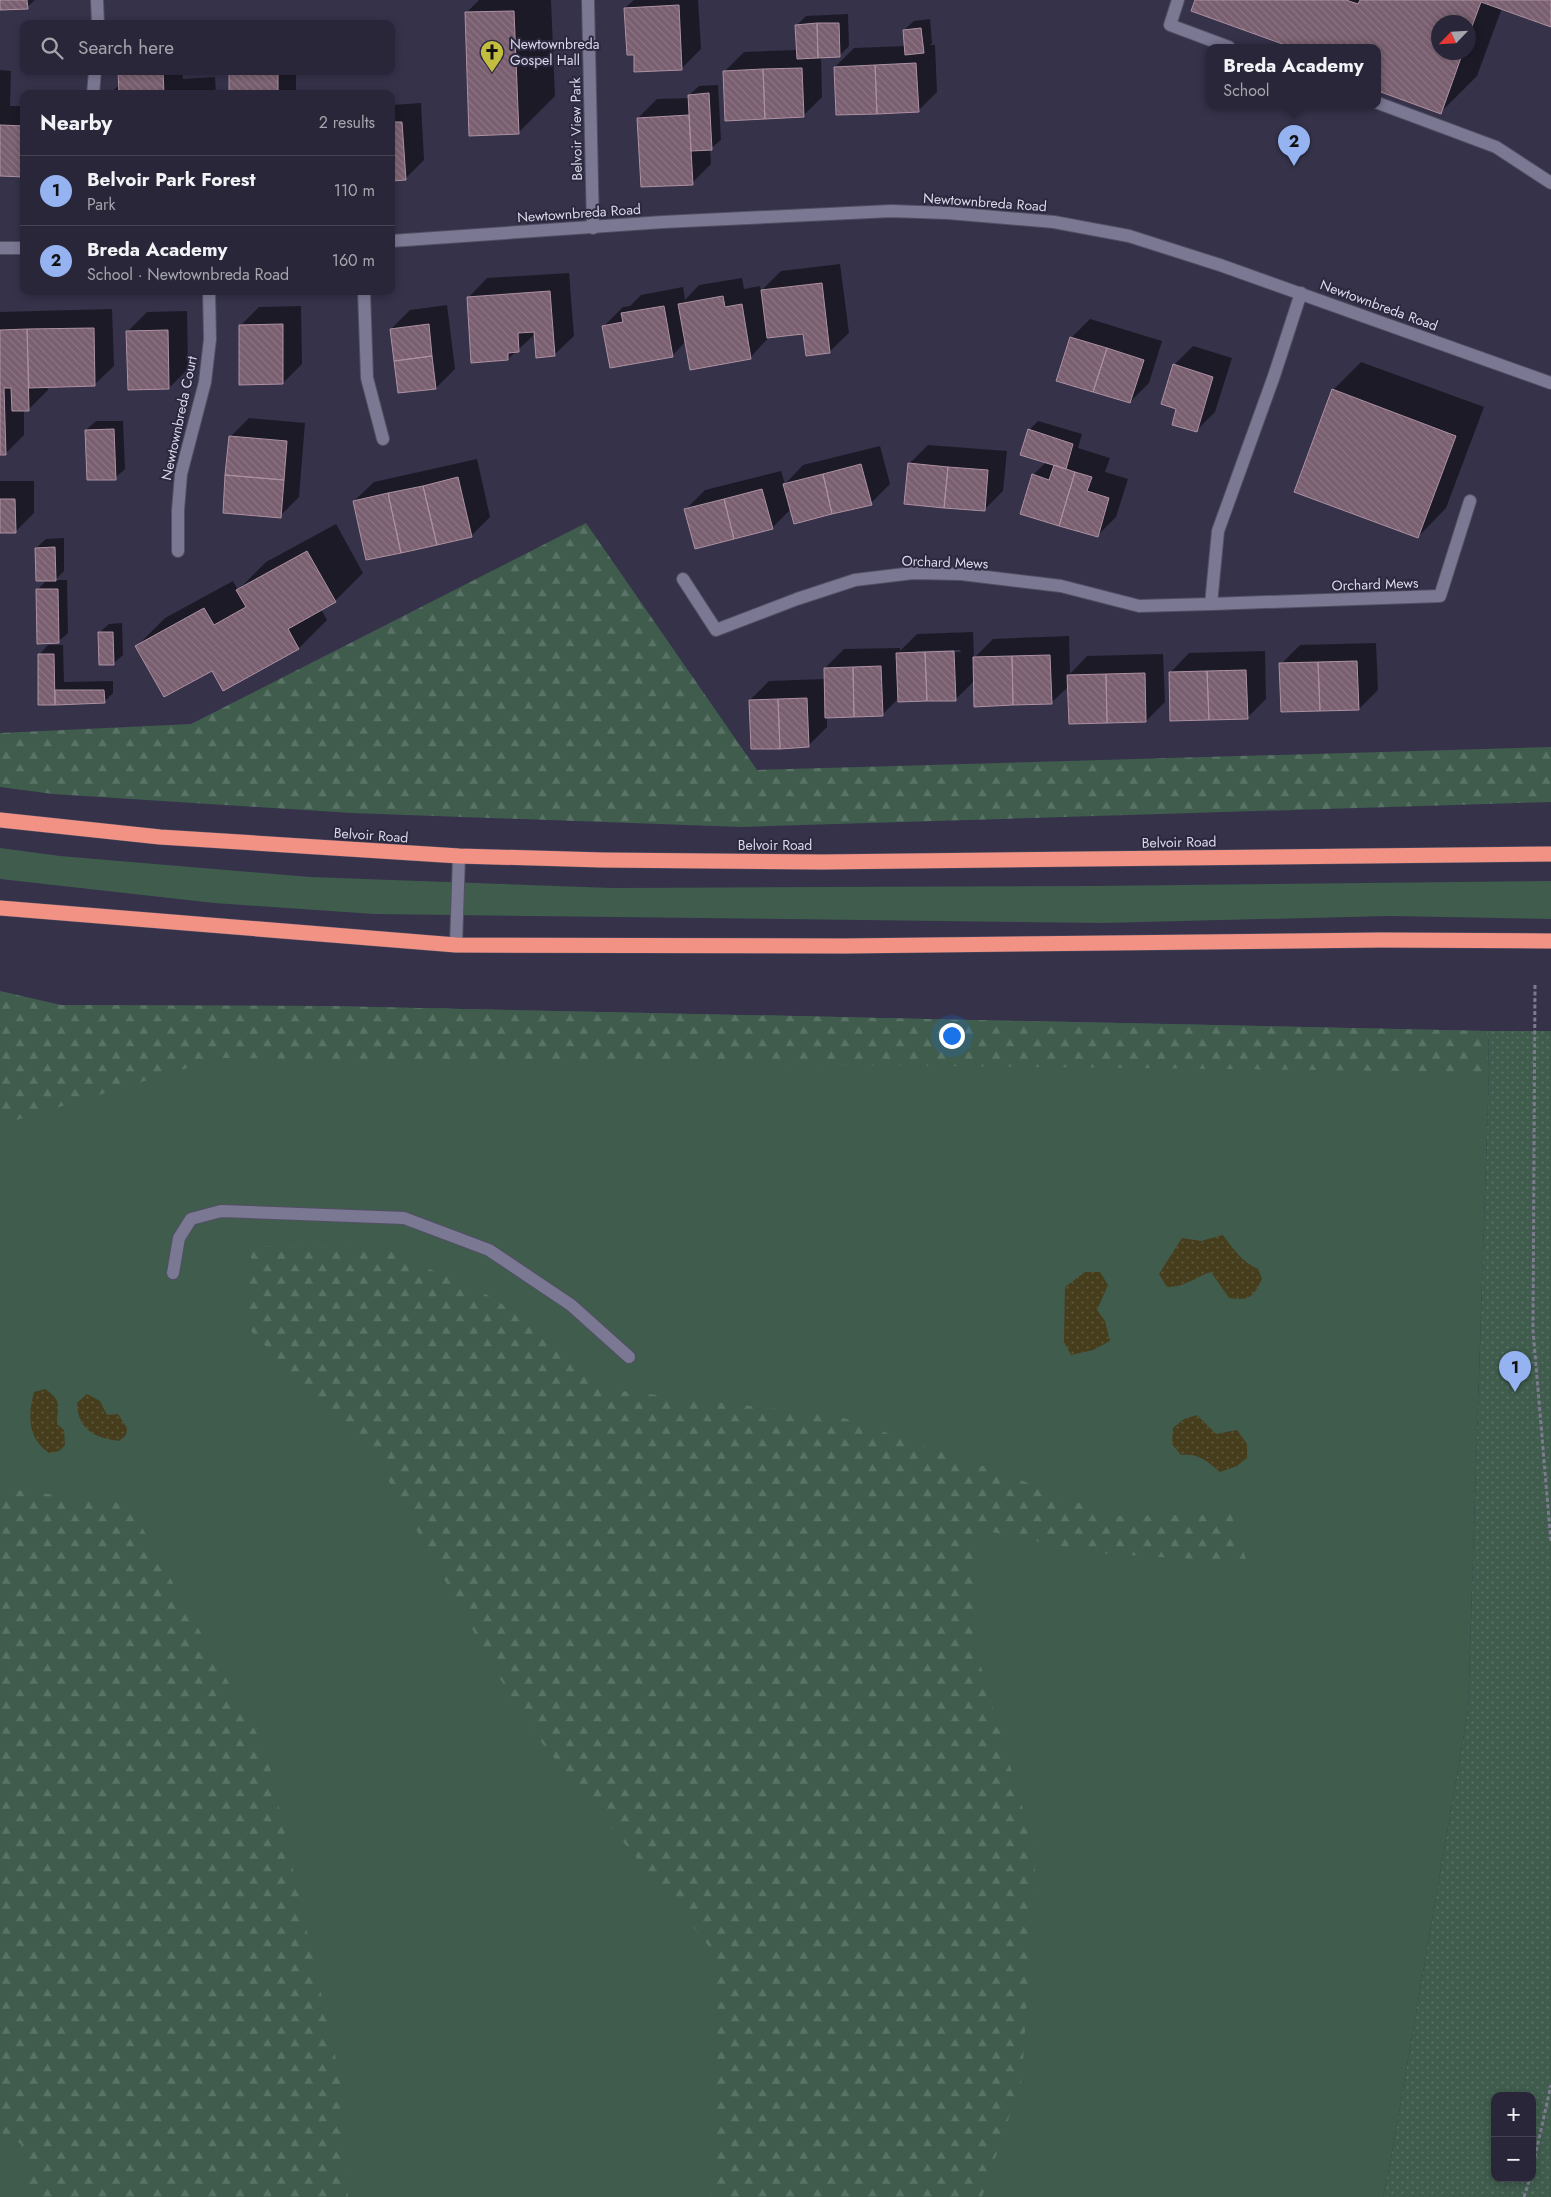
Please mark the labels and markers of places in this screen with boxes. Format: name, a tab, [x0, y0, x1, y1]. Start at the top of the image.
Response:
place label: Newtownbreda Gospel Hall	[510, 34, 600, 70]
church icon: Newtownbreda Gospel Hall	[479, 39, 505, 73]
pin: 2	[1278, 125, 1310, 166]
pin: 1	[1499, 1351, 1531, 1392]

